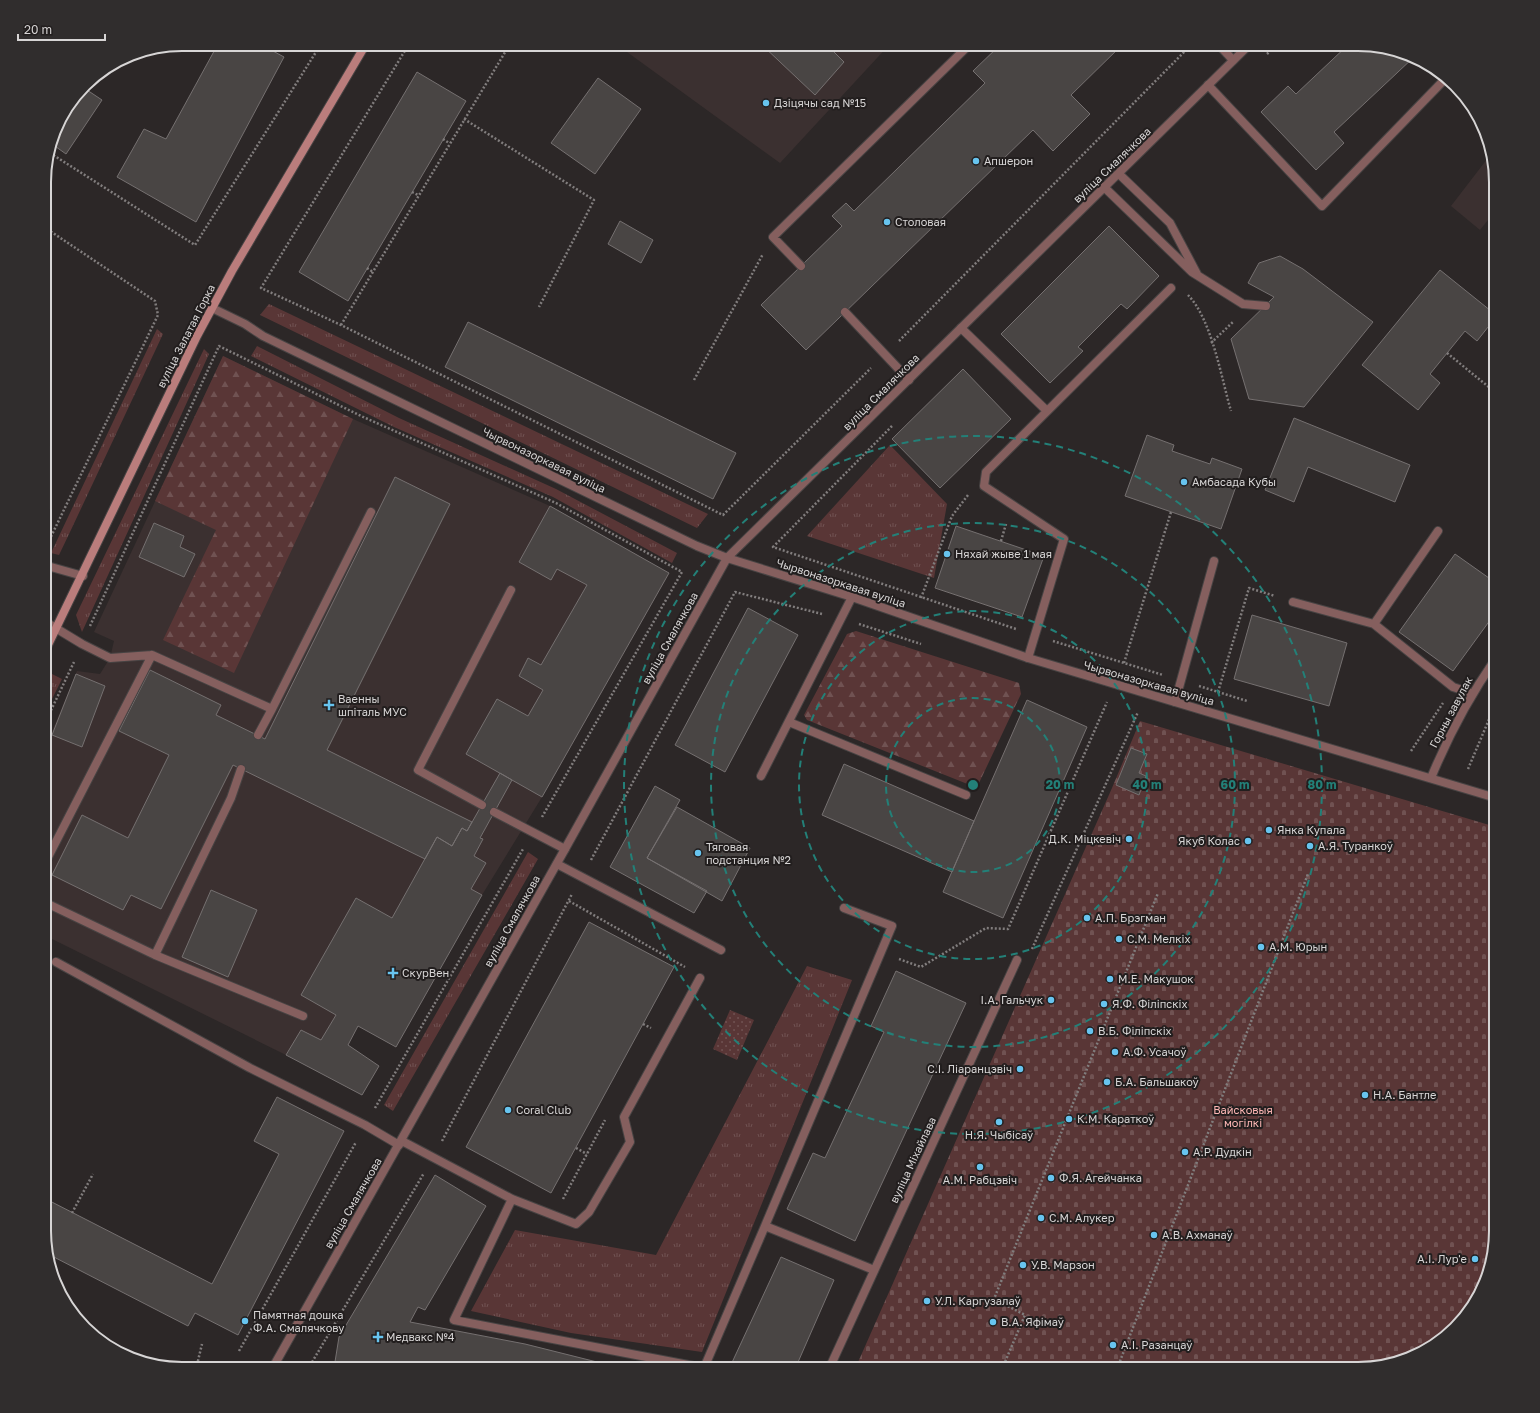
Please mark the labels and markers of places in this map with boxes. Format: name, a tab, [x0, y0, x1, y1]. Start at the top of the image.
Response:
place label: Дзіцячы сад №15	[774, 96, 866, 109]
marker: Дзіцячы сад №15	[761, 98, 771, 108]
place label: Апшерон	[984, 154, 1033, 167]
marker: Апшерон	[971, 156, 981, 166]
place label: Столовая	[895, 215, 946, 228]
marker: Столовая	[882, 217, 892, 227]
place label: Амбасада Кубы	[1192, 475, 1276, 488]
marker: Амбасада Кубы	[1179, 477, 1189, 487]
place label: Няхай жыве 1 мая	[955, 547, 1052, 560]
marker: Няхай жыве 1 мая	[942, 549, 952, 559]
place label: Ваенны шпіталь МУС	[338, 692, 407, 718]
marker: Ваенны шпіталь МУС	[323, 699, 335, 711]
centre of rings	[966, 778, 980, 792]
place label: Янка Купала	[1277, 823, 1345, 836]
marker: Янка Купала	[1264, 825, 1274, 835]
place label: Д.К. Міцкевіч	[1048, 832, 1121, 845]
marker: Д.К. Міцкевіч	[1124, 834, 1134, 844]
place label: Якуб Колас	[1178, 834, 1240, 847]
marker: Якуб Колас	[1243, 836, 1253, 846]
place label: А.Я. Туранкоў	[1318, 839, 1393, 852]
place label: Тяговая подстанция №2	[706, 840, 791, 866]
marker: А.Я. Туранкоў	[1305, 841, 1315, 851]
marker: Тяговая подстанция №2	[693, 848, 703, 858]
place label: А.П. Брэгман	[1095, 911, 1166, 924]
marker: А.П. Брэгман	[1082, 913, 1092, 923]
place label: С.М. Мелкіх	[1127, 932, 1191, 945]
marker: С.М. Мелкіх	[1114, 934, 1124, 944]
place label: А.М. Юрын	[1269, 940, 1327, 953]
marker: А.М. Юрын	[1256, 942, 1266, 952]
place label: СкурВен	[402, 966, 449, 979]
marker: СкурВен	[387, 967, 399, 979]
place label: М.Е. Макушок	[1118, 972, 1194, 985]
marker: М.Е. Макушок	[1105, 974, 1115, 984]
place label: І.А. Гальчук	[981, 993, 1044, 1006]
marker: І.А. Гальчук	[1046, 995, 1056, 1005]
place label: Я.Ф. Філіпскіх	[1112, 997, 1188, 1010]
marker: Я.Ф. Філіпскіх	[1099, 999, 1109, 1009]
place label: В.Б. Філіпскіх	[1098, 1024, 1172, 1037]
marker: В.Б. Філіпскіх	[1085, 1026, 1095, 1036]
place label: А.Ф. Усачоў	[1123, 1045, 1186, 1058]
marker: А.Ф. Усачоў	[1110, 1047, 1120, 1057]
place label: С.І. Ліаранцэвіч	[927, 1062, 1012, 1075]
marker: С.І. Ліаранцэвіч	[1015, 1064, 1025, 1074]
place label: Б.А. Бальшакоў	[1115, 1075, 1199, 1088]
marker: Б.А. Бальшакоў	[1102, 1077, 1112, 1087]
place label: Н.А. Бантле	[1373, 1088, 1436, 1101]
marker: Н.А. Бантле	[1360, 1090, 1370, 1100]
place label: Coral Club	[516, 1103, 571, 1116]
marker: Coral Club	[503, 1105, 513, 1115]
place label: К.М. Караткоў	[1077, 1112, 1154, 1125]
marker: К.М. Караткоў	[1064, 1114, 1074, 1124]
marker: Н.Я. Чыбісаў	[994, 1117, 1004, 1127]
place label: Н.Я. Чыбісаў	[965, 1128, 1033, 1141]
place label: А.Р. Дудкін	[1193, 1145, 1252, 1158]
marker: А.Р. Дудкін	[1180, 1147, 1190, 1157]
marker: А.М. Рабцэвіч	[975, 1162, 985, 1172]
place label: Ф.Я. Агейчанка	[1059, 1171, 1142, 1184]
place label: А.М. Рабцэвіч	[943, 1173, 1017, 1186]
marker: Ф.Я. Агейчанка	[1046, 1173, 1056, 1183]
place label: С.М. Алукер	[1049, 1211, 1115, 1224]
marker: С.М. Алукер	[1036, 1213, 1046, 1223]
place label: А.В. Ахманаў	[1162, 1228, 1233, 1241]
marker: А.В. Ахманаў	[1149, 1230, 1159, 1240]
place label: А.І. Лур'е	[1417, 1252, 1467, 1265]
marker: А.І. Лур'е	[1470, 1254, 1480, 1264]
place label: У.В. Марзон	[1031, 1258, 1095, 1271]
marker: У.В. Марзон	[1018, 1260, 1028, 1270]
place label: У.Л. Каргузалаў	[935, 1294, 1021, 1307]
marker: У.Л. Каргузалаў	[922, 1296, 932, 1306]
place label: Памятная дошка Ф.А. Смалячкову	[253, 1308, 344, 1334]
place label: В.А. Яфімаў	[1001, 1315, 1064, 1328]
marker: Памятная дошка Ф.А. Смалячкову	[240, 1316, 250, 1326]
marker: В.А. Яфімаў	[988, 1317, 998, 1327]
place label: Медвакс №4	[386, 1330, 455, 1343]
marker: Медвакс №4	[373, 1332, 383, 1342]
place label: А.І. Разанцаў	[1121, 1338, 1193, 1351]
marker: А.І. Разанцаў	[1108, 1340, 1118, 1350]

